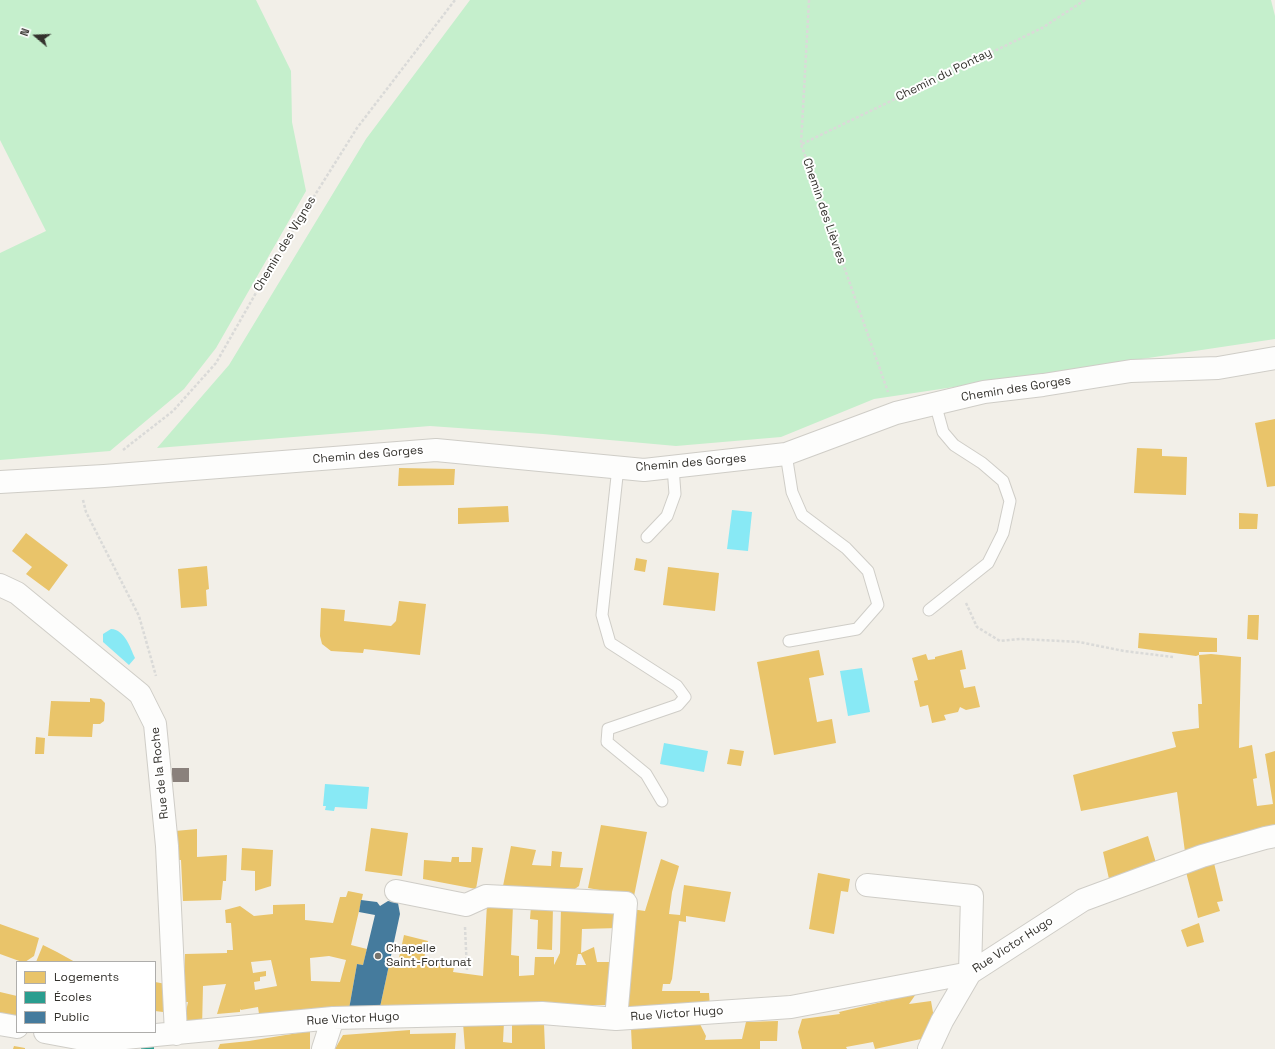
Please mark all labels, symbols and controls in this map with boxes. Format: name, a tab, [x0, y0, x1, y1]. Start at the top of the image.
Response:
north arrow	[16, 16, 56, 56]
text: N	[17, 26, 32, 38]
street label: Chemin du Pontay	[894, 45, 994, 105]
street label: Chemin des Lièvres	[799, 156, 849, 266]
street label: Chemin des Vignes	[251, 194, 319, 294]
street label: Chemin des Gorges	[960, 373, 1072, 405]
street label: Chemin des Gorges	[312, 443, 424, 467]
street label: Chemin des Gorges	[635, 451, 747, 475]
street label: Rue de la Roche	[148, 726, 172, 820]
street label: Rue Victor Hugo	[970, 914, 1056, 976]
place label: Chapelle Saint-Fortunat	[386, 942, 472, 970]
marker: Chapelle Saint-Fortunat	[373, 951, 383, 961]
legend	[16, 961, 156, 1033]
text: Logements	[54, 969, 119, 985]
text: Écoles	[54, 989, 92, 1005]
street label: Rue Victor Hugo	[630, 1004, 724, 1024]
text: Public	[54, 1009, 89, 1025]
street label: Rue Victor Hugo	[306, 1009, 400, 1029]

